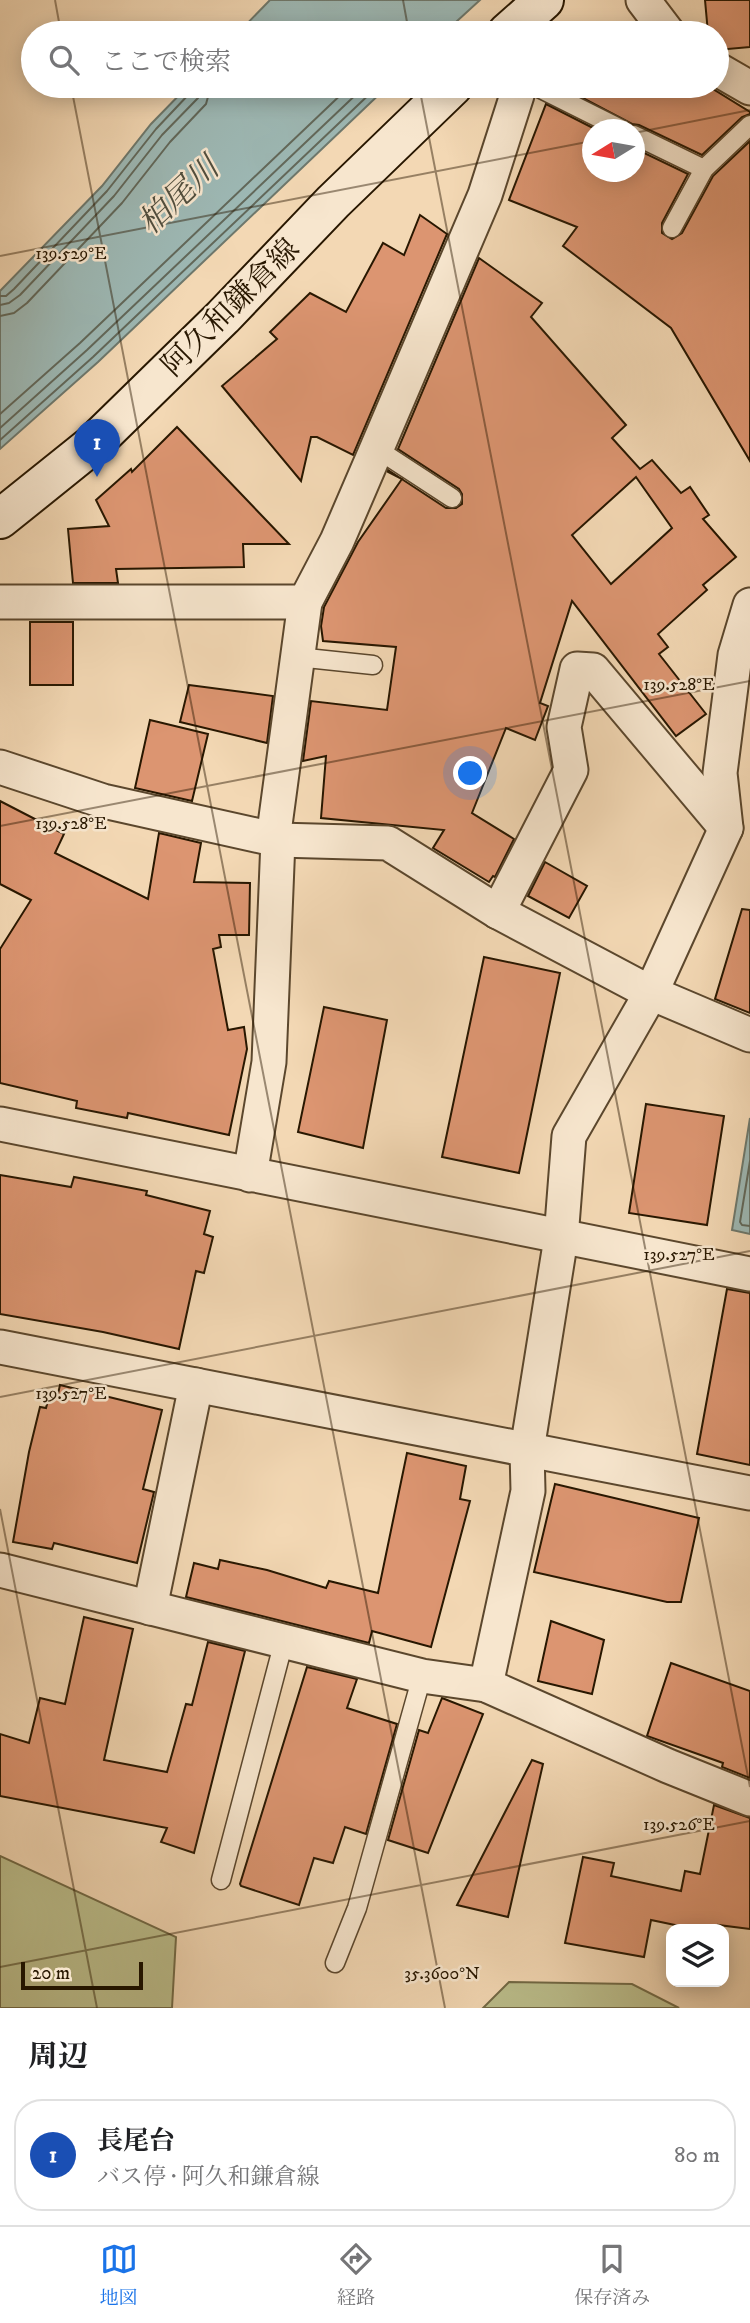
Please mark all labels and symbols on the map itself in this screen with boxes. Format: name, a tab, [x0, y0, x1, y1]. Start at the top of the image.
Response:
north arrow	[582, 119, 645, 182]
water label: 柏尾川	[131, 147, 230, 244]
street label: 阿久和鎌倉線	[154, 231, 308, 385]
text: 139.529°E	[35, 243, 107, 265]
pin: 1	[74, 419, 120, 477]
text: 139.528°E	[643, 674, 715, 696]
your location	[453, 756, 487, 790]
text: 139.528°E	[35, 813, 107, 835]
text: 139.527°E	[643, 1244, 715, 1266]
text: 139.527°E	[35, 1383, 107, 1405]
text: 139.526°E	[643, 1814, 715, 1836]
scale bar	[21, 1959, 144, 1991]
text: 35.3600°N	[404, 1963, 480, 1985]

